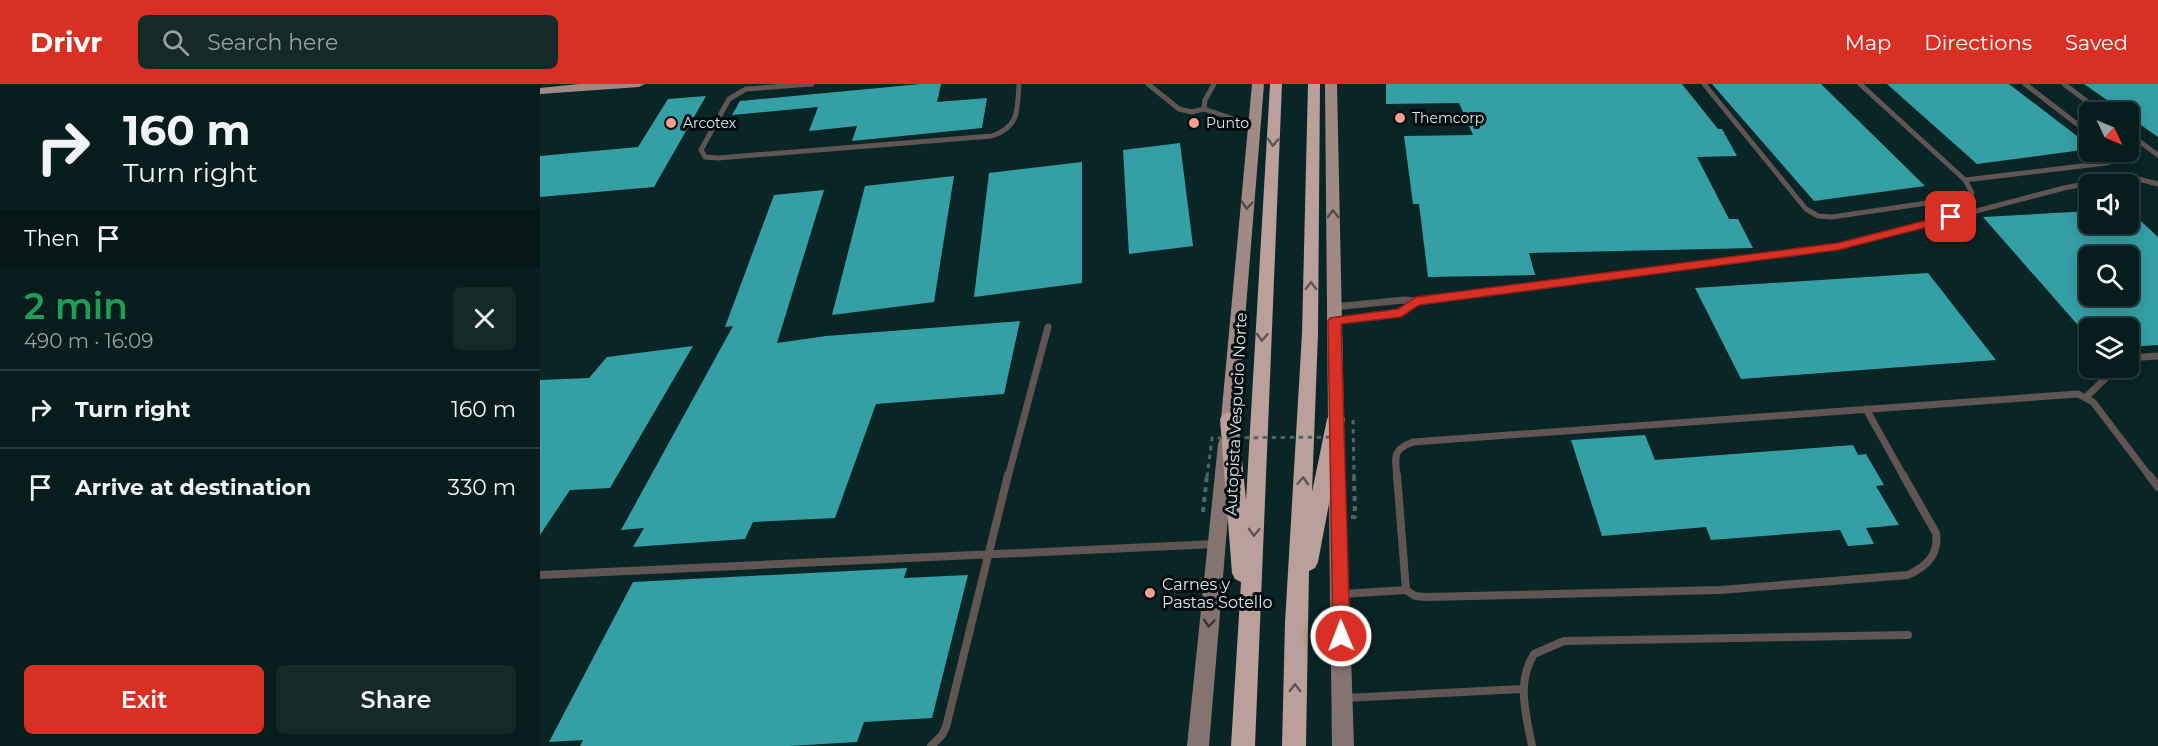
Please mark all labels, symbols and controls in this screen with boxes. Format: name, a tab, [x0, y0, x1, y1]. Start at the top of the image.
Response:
search box	[138, 15, 558, 69]
text: Drivr	[30, 25, 102, 59]
icon: search	[159, 26, 192, 59]
text: Search here	[207, 29, 338, 56]
text: Map	[1845, 30, 1891, 55]
text: Directions	[1924, 30, 2032, 55]
text: Saved	[2065, 30, 2128, 55]
north arrow	[2079, 102, 2139, 162]
map controls	[2079, 102, 2139, 378]
text: 160 m	[123, 104, 251, 156]
icon: right	[24, 108, 102, 186]
place label: Themcorp	[1412, 109, 1484, 127]
marker: Themcorp	[1393, 111, 1407, 125]
place label: Arcotex	[683, 114, 737, 132]
place label: Punto	[1206, 114, 1249, 132]
marker: Arcotex	[664, 116, 678, 130]
marker: Punto	[1187, 116, 1201, 130]
one-way arrow	[1266, 138, 1279, 147]
text: Turn right	[123, 156, 258, 189]
button: sound	[2079, 174, 2139, 234]
pin	[1925, 191, 1976, 242]
icon: arrive	[1934, 200, 1967, 233]
one-way arrow	[1241, 201, 1254, 210]
one-way arrow	[1327, 209, 1339, 218]
icon: arrive	[92, 222, 125, 255]
text: Then	[24, 225, 80, 252]
button: search	[2079, 246, 2139, 306]
one-way arrow	[1305, 281, 1317, 290]
text: 2 min	[24, 284, 128, 328]
button: close	[453, 287, 516, 350]
street label: Autopista Vespucio Norte	[1221, 312, 1251, 516]
button: layers	[2079, 318, 2139, 378]
text: 490 m · 16:09	[24, 329, 154, 353]
one-way arrow	[1256, 333, 1269, 342]
icon: right	[24, 393, 57, 426]
text: Turn right	[75, 396, 190, 423]
text: 160 m	[451, 396, 516, 423]
icon: arrive	[24, 471, 57, 504]
text: Arrive at destination	[75, 474, 311, 501]
text: 330 m	[448, 474, 516, 501]
one-way arrow	[1296, 476, 1309, 485]
one-way arrow	[1247, 527, 1260, 536]
place label: Carnes y Pastas Sotello	[1162, 575, 1272, 612]
marker: Carnes y Pastas Sotello	[1143, 586, 1157, 600]
position arrow	[1309, 604, 1373, 668]
one-way arrow	[1203, 619, 1216, 628]
button: Exit	[24, 665, 264, 734]
button: Share	[276, 665, 516, 734]
one-way arrow	[1289, 683, 1301, 692]

